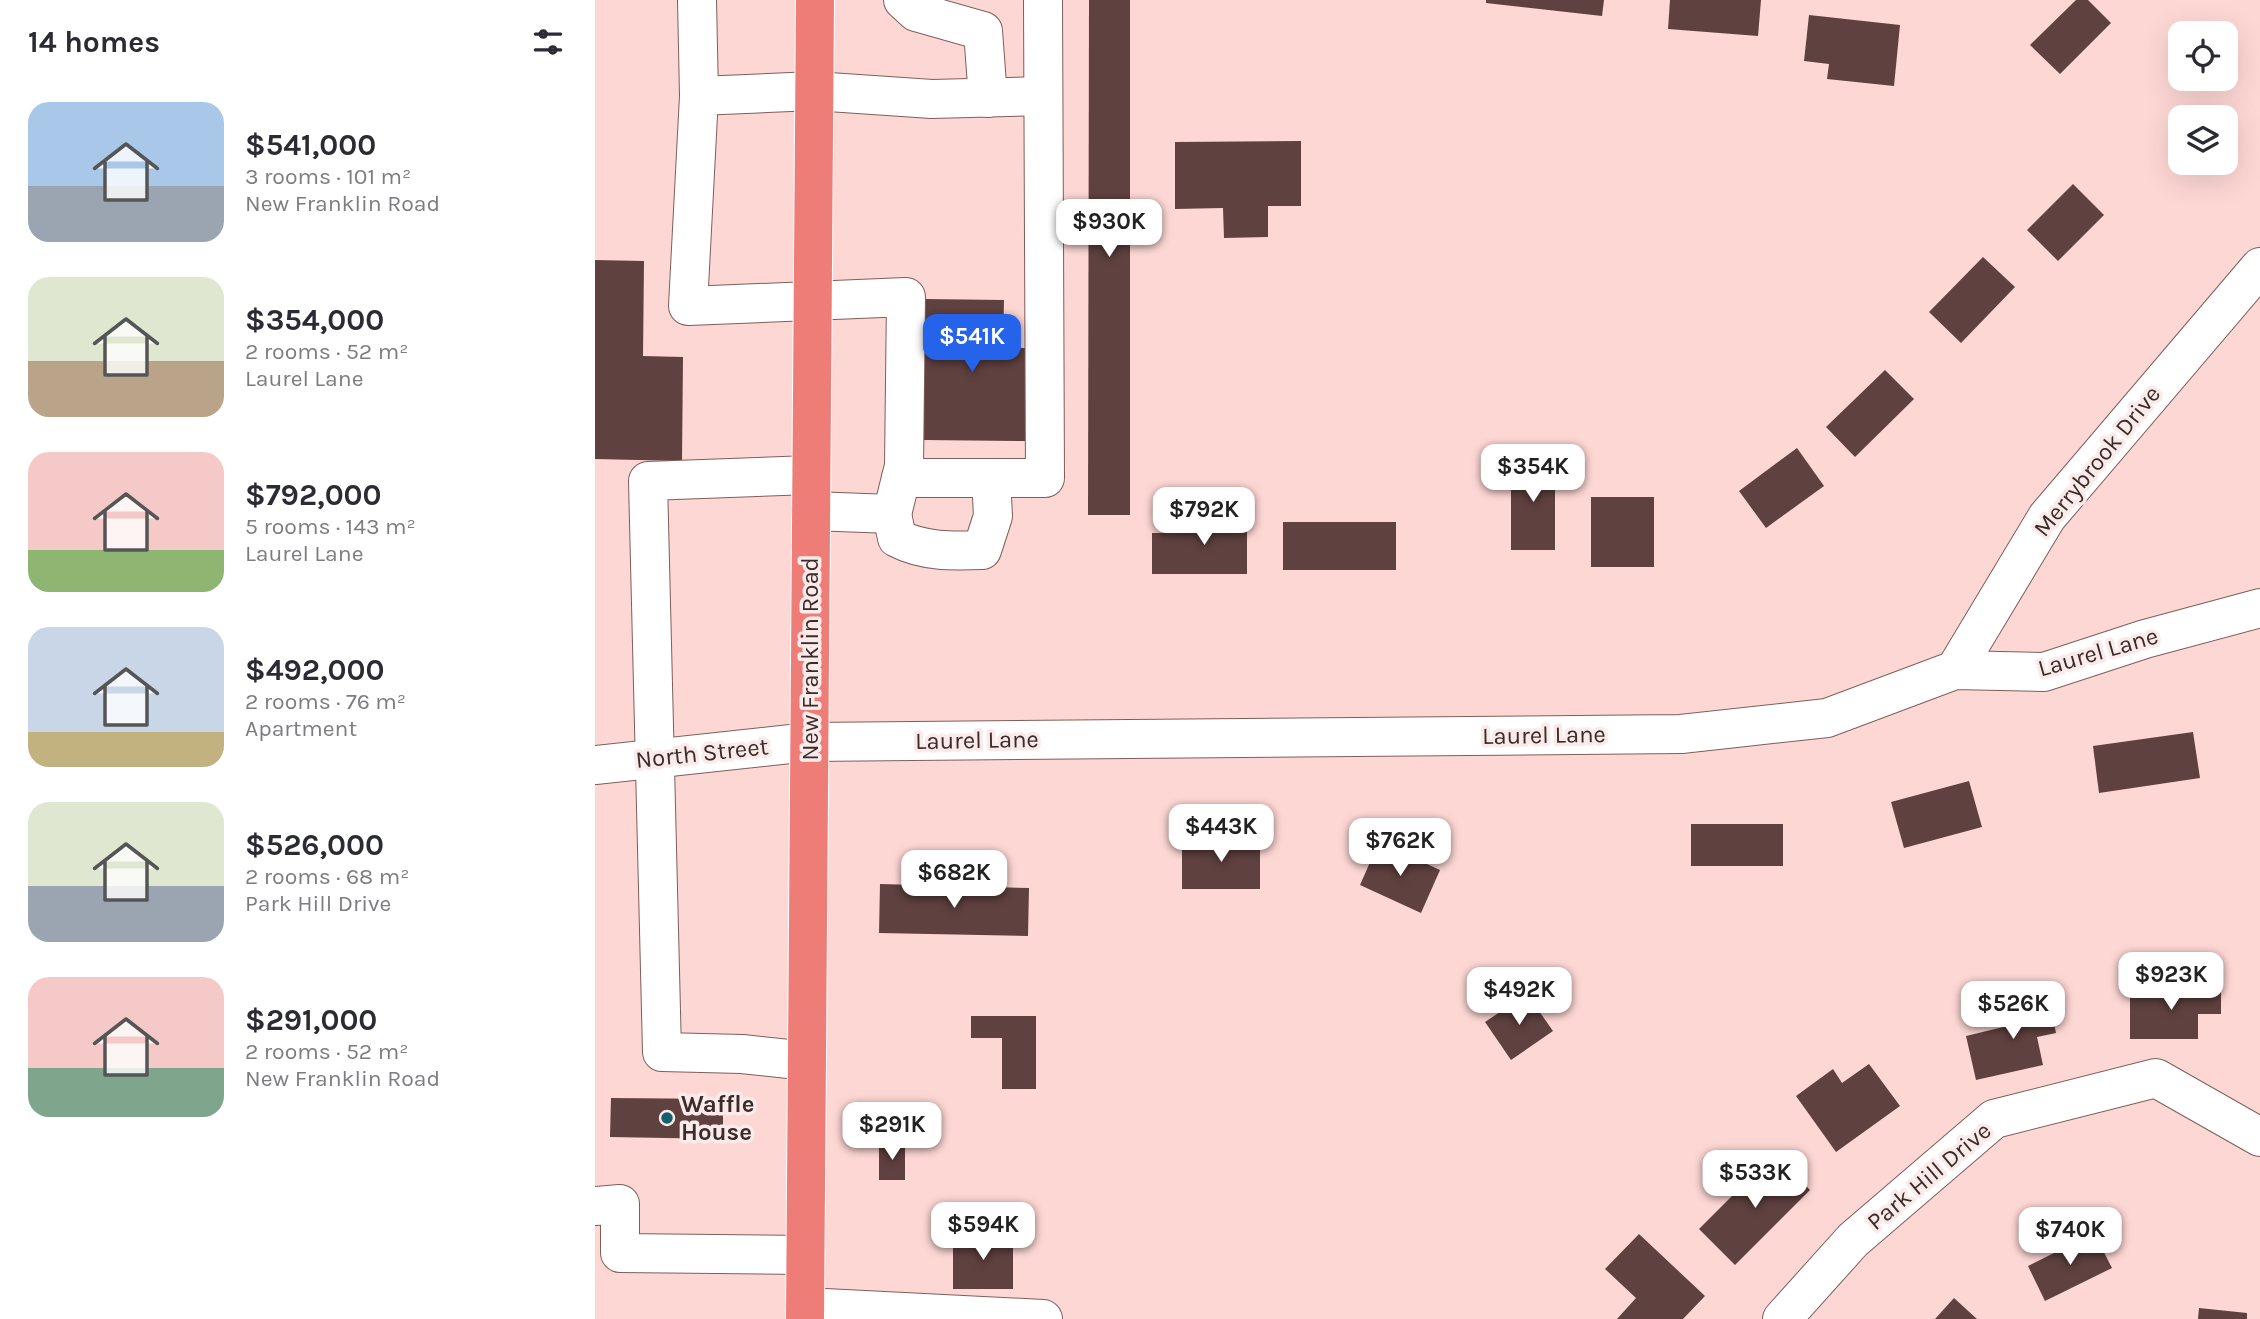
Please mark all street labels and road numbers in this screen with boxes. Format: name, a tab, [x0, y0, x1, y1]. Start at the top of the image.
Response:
street label: Merrybrook Drive	[2028, 380, 2166, 542]
street label: New Franklin Road	[796, 557, 824, 761]
street label: Laurel Lane	[2035, 622, 2161, 682]
street label: Laurel Lane	[1482, 720, 1606, 750]
street label: Laurel Lane	[915, 725, 1039, 755]
street label: North Street	[634, 732, 770, 774]
street label: Park Hill Drive	[1861, 1116, 1997, 1236]

